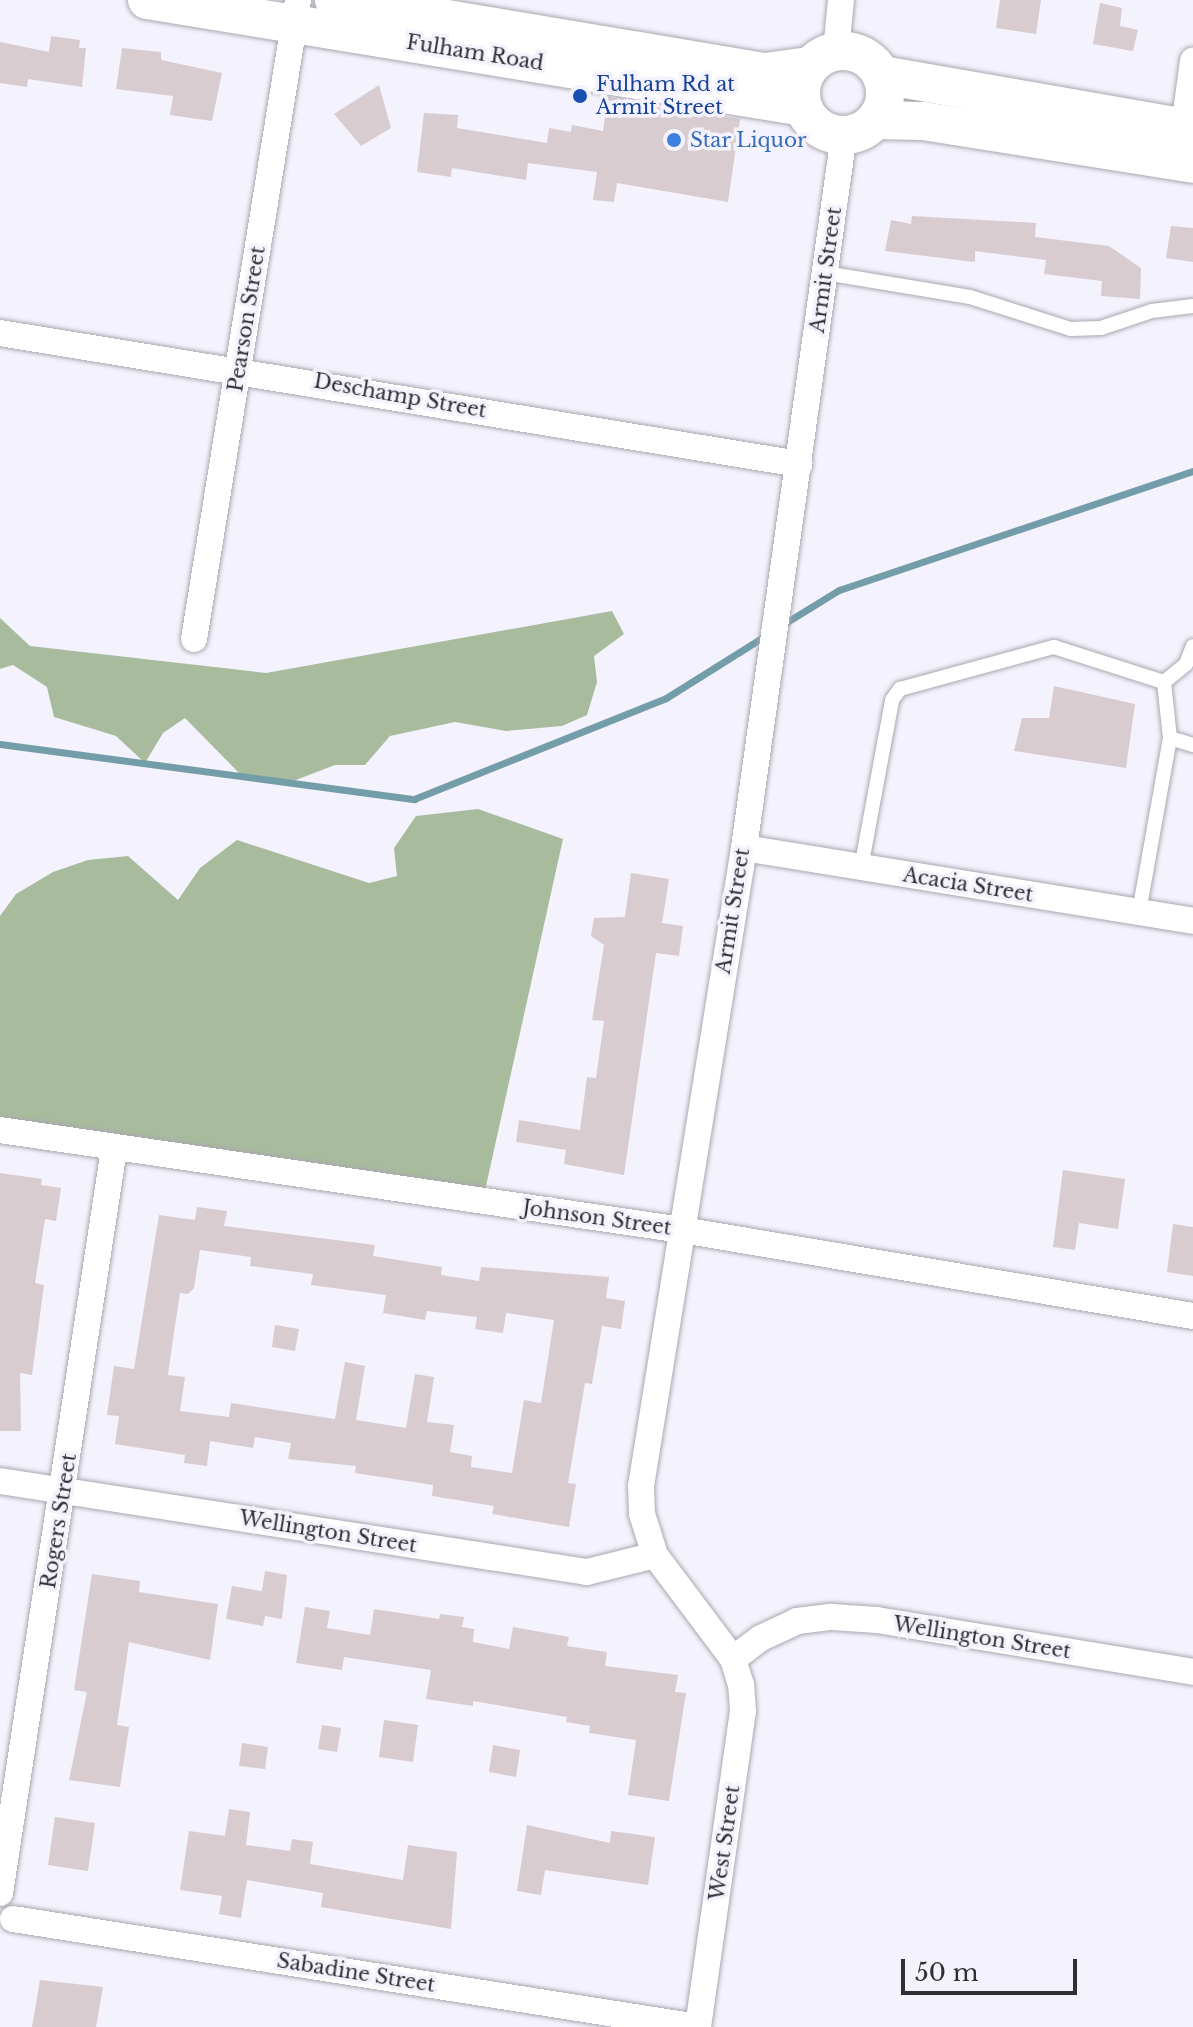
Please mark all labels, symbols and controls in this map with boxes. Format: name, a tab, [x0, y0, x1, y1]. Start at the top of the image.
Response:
street label: Fulham Road	[405, 30, 545, 76]
place label: Fulham Rd at Armit Street	[596, 72, 735, 119]
marker: Fulham Rd at Armit Street	[571, 87, 589, 105]
place label: Star Liquor	[690, 128, 807, 152]
marker: Star Liquor	[665, 131, 683, 149]
street label: Armit Street	[805, 206, 847, 334]
street label: Pearson Street	[224, 244, 270, 394]
street label: Deschamp Street	[312, 369, 488, 423]
street label: Armit Street	[711, 847, 755, 975]
street label: Acacia Street	[901, 863, 1035, 907]
street label: Johnson Street	[521, 1196, 673, 1240]
street label: Rogers Street	[36, 1452, 82, 1590]
street label: Wellington Street	[238, 1506, 418, 1558]
street label: Wellington Street	[892, 1612, 1072, 1664]
street label: West Street	[705, 1784, 745, 1902]
scale bar	[905, 1943, 1081, 1993]
street label: Sabadine Street	[275, 1949, 437, 1997]
text: 50 m	[915, 1958, 978, 1987]

